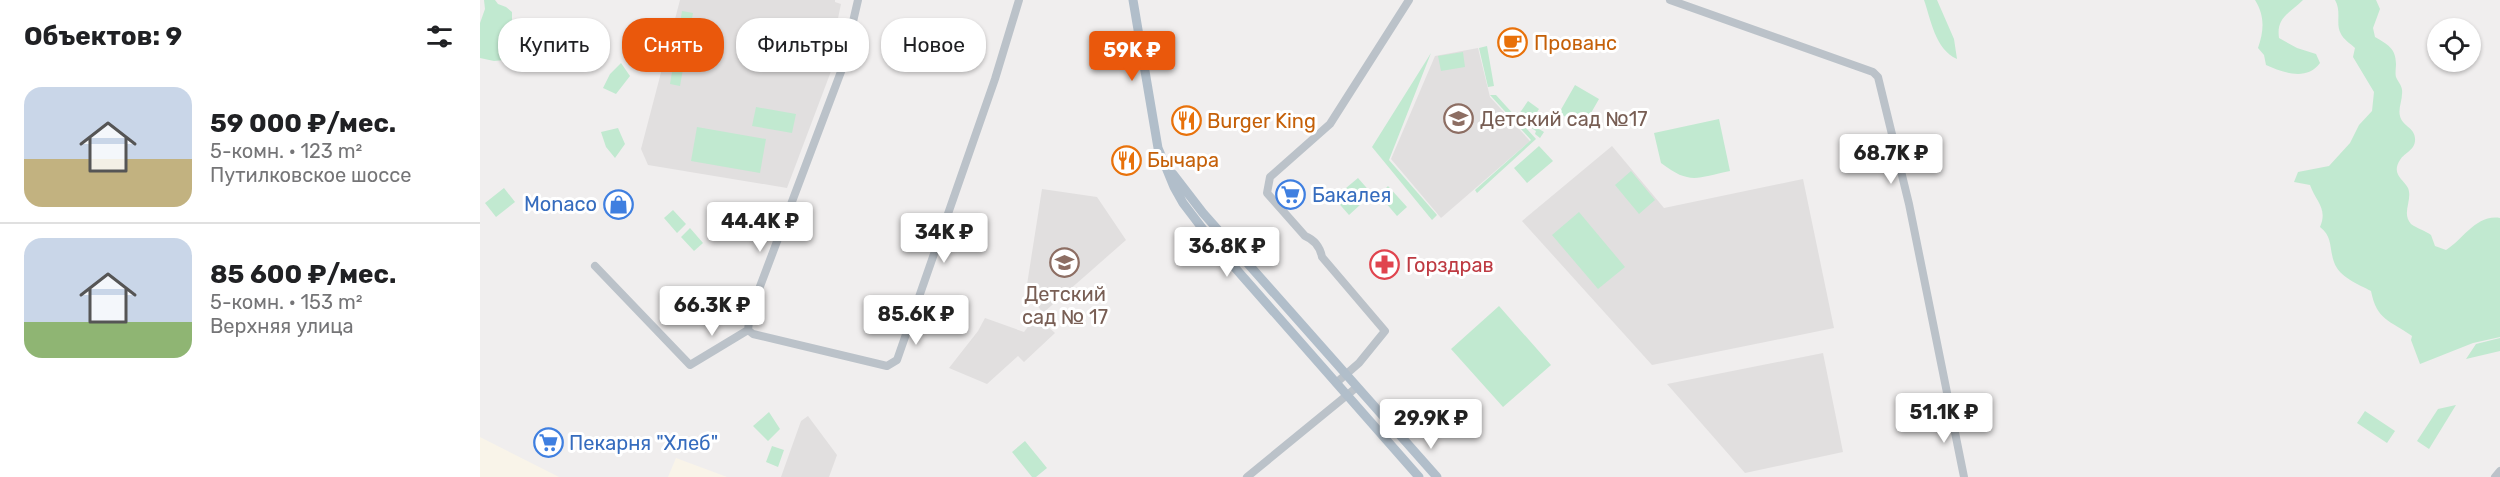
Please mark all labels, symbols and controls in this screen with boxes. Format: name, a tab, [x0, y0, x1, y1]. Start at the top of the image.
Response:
chip: Купить	[498, 18, 610, 72]
chip: Снять	[622, 18, 724, 72]
chip: Фильтры	[736, 18, 869, 72]
chip: Новое	[881, 18, 986, 72]
map controls	[2427, 18, 2481, 72]
button: locate	[2427, 18, 2481, 72]
icon: filters	[423, 20, 456, 53]
text: Объектов: 9	[24, 21, 182, 52]
cafe icon: Прованс	[1497, 27, 1529, 59]
pin: 59K ₽	[1090, 31, 1174, 82]
place label: Прованс	[1534, 31, 1617, 55]
text: 59K ₽	[1103, 38, 1161, 62]
school or university icon: Детский сад №17	[1443, 103, 1475, 135]
restaurant icon: Burger King	[1170, 105, 1202, 137]
place label: Детский сад №17	[1480, 107, 1648, 131]
text: 59 000 ₽/мес.	[210, 108, 396, 139]
place label: Burger King	[1207, 109, 1316, 133]
icon: home	[72, 111, 144, 183]
pin: 68.7K ₽	[1836, 134, 1946, 185]
text: 5-комн. · 123 m²	[210, 139, 362, 163]
text: 68.7K ₽	[1854, 141, 1928, 165]
restaurant icon: Бычара	[1110, 144, 1142, 176]
place label: Бычара	[1147, 148, 1219, 172]
text: Путилковское шоссе	[210, 163, 412, 187]
supermarket icon: Бакалея	[1275, 179, 1307, 211]
place label: Бакалея	[1312, 183, 1391, 207]
shop icon: Monaco	[602, 188, 634, 220]
place label: Monaco	[524, 192, 597, 216]
pin: 44.4K ₽	[705, 202, 815, 253]
text: 44.4K ₽	[721, 209, 799, 233]
pin: 34K ₽	[902, 213, 986, 264]
text: 34K ₽	[915, 220, 973, 244]
pin: 36.8K ₽	[1172, 227, 1282, 278]
text: 36.8K ₽	[1188, 234, 1266, 258]
school or university icon: Детский сад № 17	[1049, 247, 1081, 279]
pharmacy icon: Горздрав	[1369, 249, 1401, 281]
place label: Горздрав	[1406, 253, 1494, 277]
text: 85 600 ₽/мес.	[210, 259, 396, 290]
icon: home	[72, 262, 144, 334]
place label: Детский сад № 17	[1022, 282, 1108, 329]
pin: 66.3K ₽	[657, 286, 767, 337]
text: 5-комн. · 153 m²	[210, 290, 363, 314]
text: 66.3K ₽	[674, 293, 750, 317]
pin: 85.6K ₽	[861, 295, 971, 346]
text: 85.6K ₽	[878, 302, 954, 326]
text: Верхняя улица	[210, 314, 354, 338]
pin: 51.1K ₽	[1889, 393, 1999, 444]
pin: 29.9K ₽	[1376, 399, 1486, 450]
text: 51.1K ₽	[1910, 400, 1978, 424]
text: 29.9K ₽	[1394, 406, 1468, 430]
supermarket icon: Пекарня "Хлеб"	[532, 427, 564, 459]
place label: Пекарня "Хлеб"	[569, 431, 718, 455]

